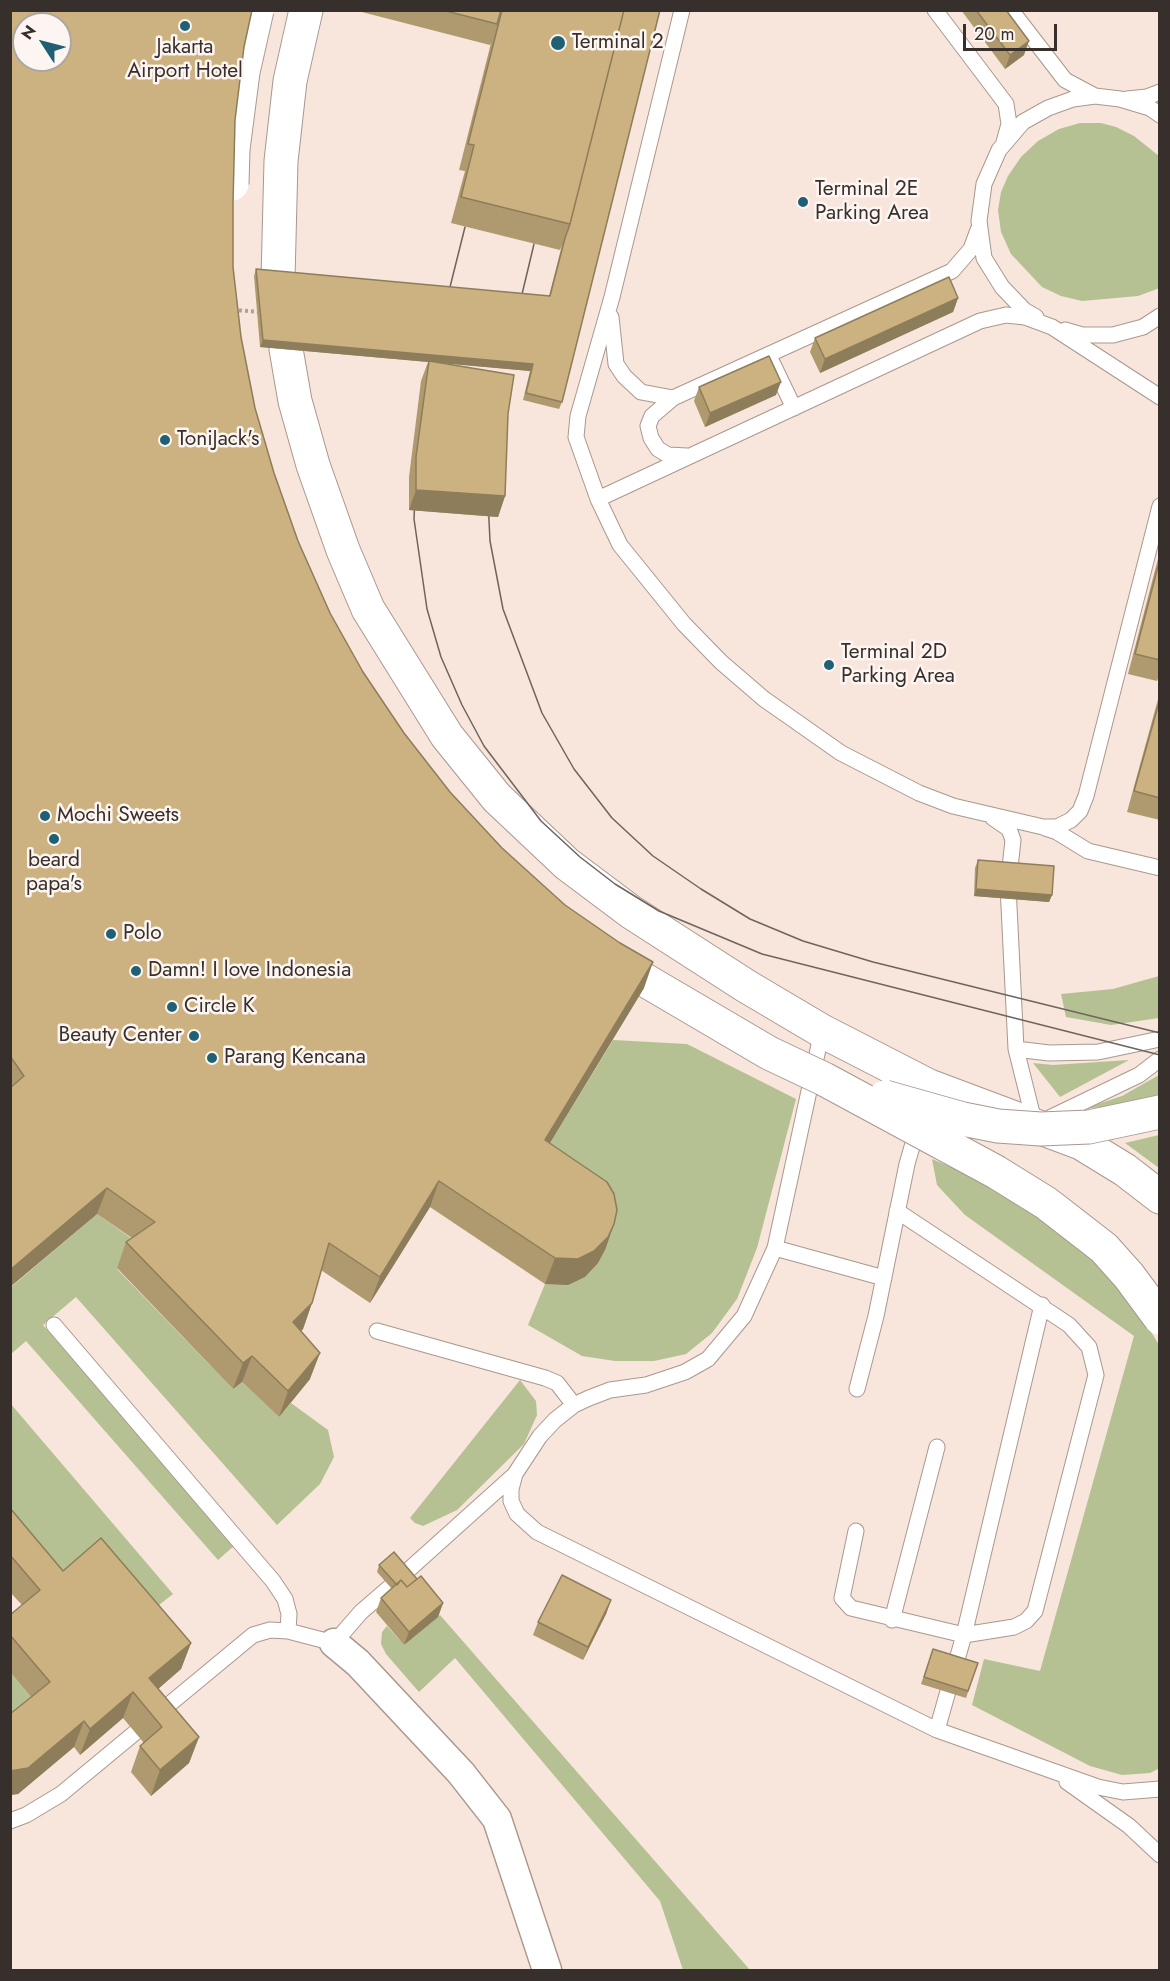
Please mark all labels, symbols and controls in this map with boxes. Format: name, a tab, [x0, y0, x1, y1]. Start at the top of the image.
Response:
north arrow	[12, 12, 72, 72]
scale bar	[966, 12, 1060, 50]
marker: Jakarta Airport Hotel	[178, 19, 192, 33]
text: N	[16, 20, 42, 44]
text: 20 m	[974, 21, 1014, 47]
place label: Terminal 2	[572, 30, 664, 56]
marker: Terminal 2	[549, 34, 567, 52]
place label: Jakarta Airport Hotel	[127, 35, 243, 85]
place label: Terminal 2E Parking Area	[815, 177, 929, 227]
marker: Terminal 2E Parking Area	[796, 195, 810, 209]
place label: ToniJack's	[177, 427, 259, 453]
marker: ToniJack's	[158, 433, 172, 447]
place label: Terminal 2D Parking Area	[841, 640, 955, 690]
marker: Terminal 2D Parking Area	[822, 658, 836, 672]
place label: Mochi Sweets	[57, 803, 179, 829]
marker: Mochi Sweets	[38, 809, 52, 823]
marker: beard papa's	[47, 832, 61, 846]
place label: beard papa's	[26, 848, 82, 898]
place label: Polo	[123, 921, 162, 947]
marker: Polo	[104, 927, 118, 941]
place label: Damn! I love Indonesia	[148, 958, 351, 984]
marker: Damn! I love Indonesia	[129, 964, 143, 978]
place label: Circle K	[184, 994, 255, 1020]
marker: Circle K	[165, 1000, 179, 1014]
place label: Beauty Center	[58, 1023, 182, 1049]
marker: Beauty Center	[187, 1029, 201, 1043]
place label: Parang Kencana	[224, 1045, 366, 1071]
marker: Parang Kencana	[205, 1051, 219, 1065]

